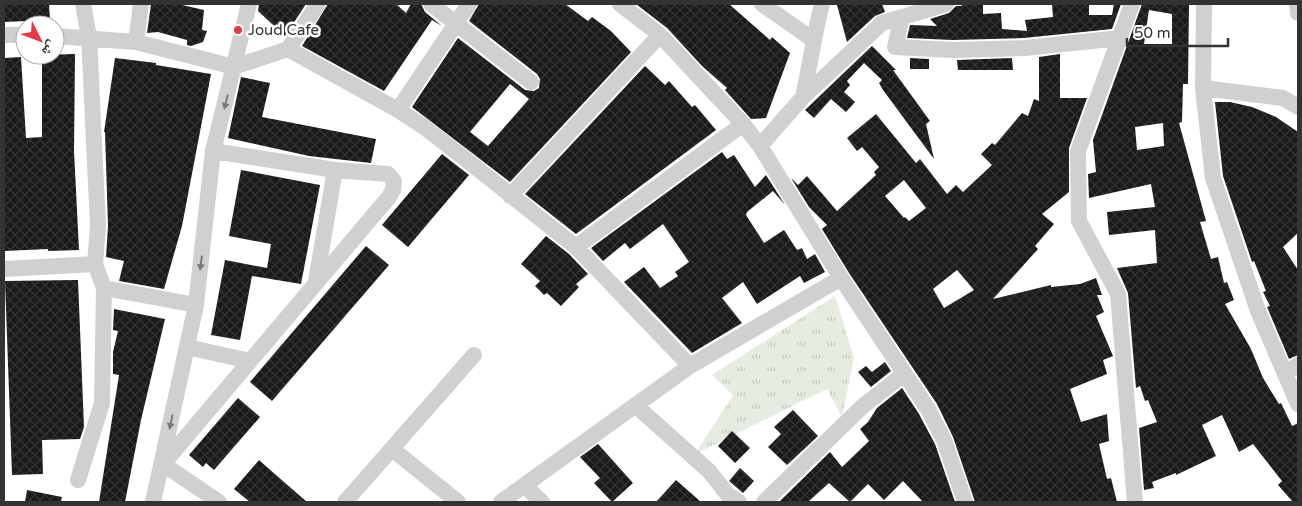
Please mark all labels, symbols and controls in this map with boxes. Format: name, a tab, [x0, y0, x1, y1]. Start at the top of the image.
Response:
north arrow	[15, 15, 65, 65]
scale bar	[1127, 15, 1228, 47]
place label: Joud Cafe	[248, 21, 319, 39]
marker: Joud Cafe	[232, 24, 244, 36]
text: 50 m	[1134, 24, 1171, 42]
text: ش	[38, 37, 61, 60]
one-way arrow	[221, 95, 229, 110]
one-way arrow	[197, 255, 205, 271]
one-way arrow	[167, 415, 175, 430]

